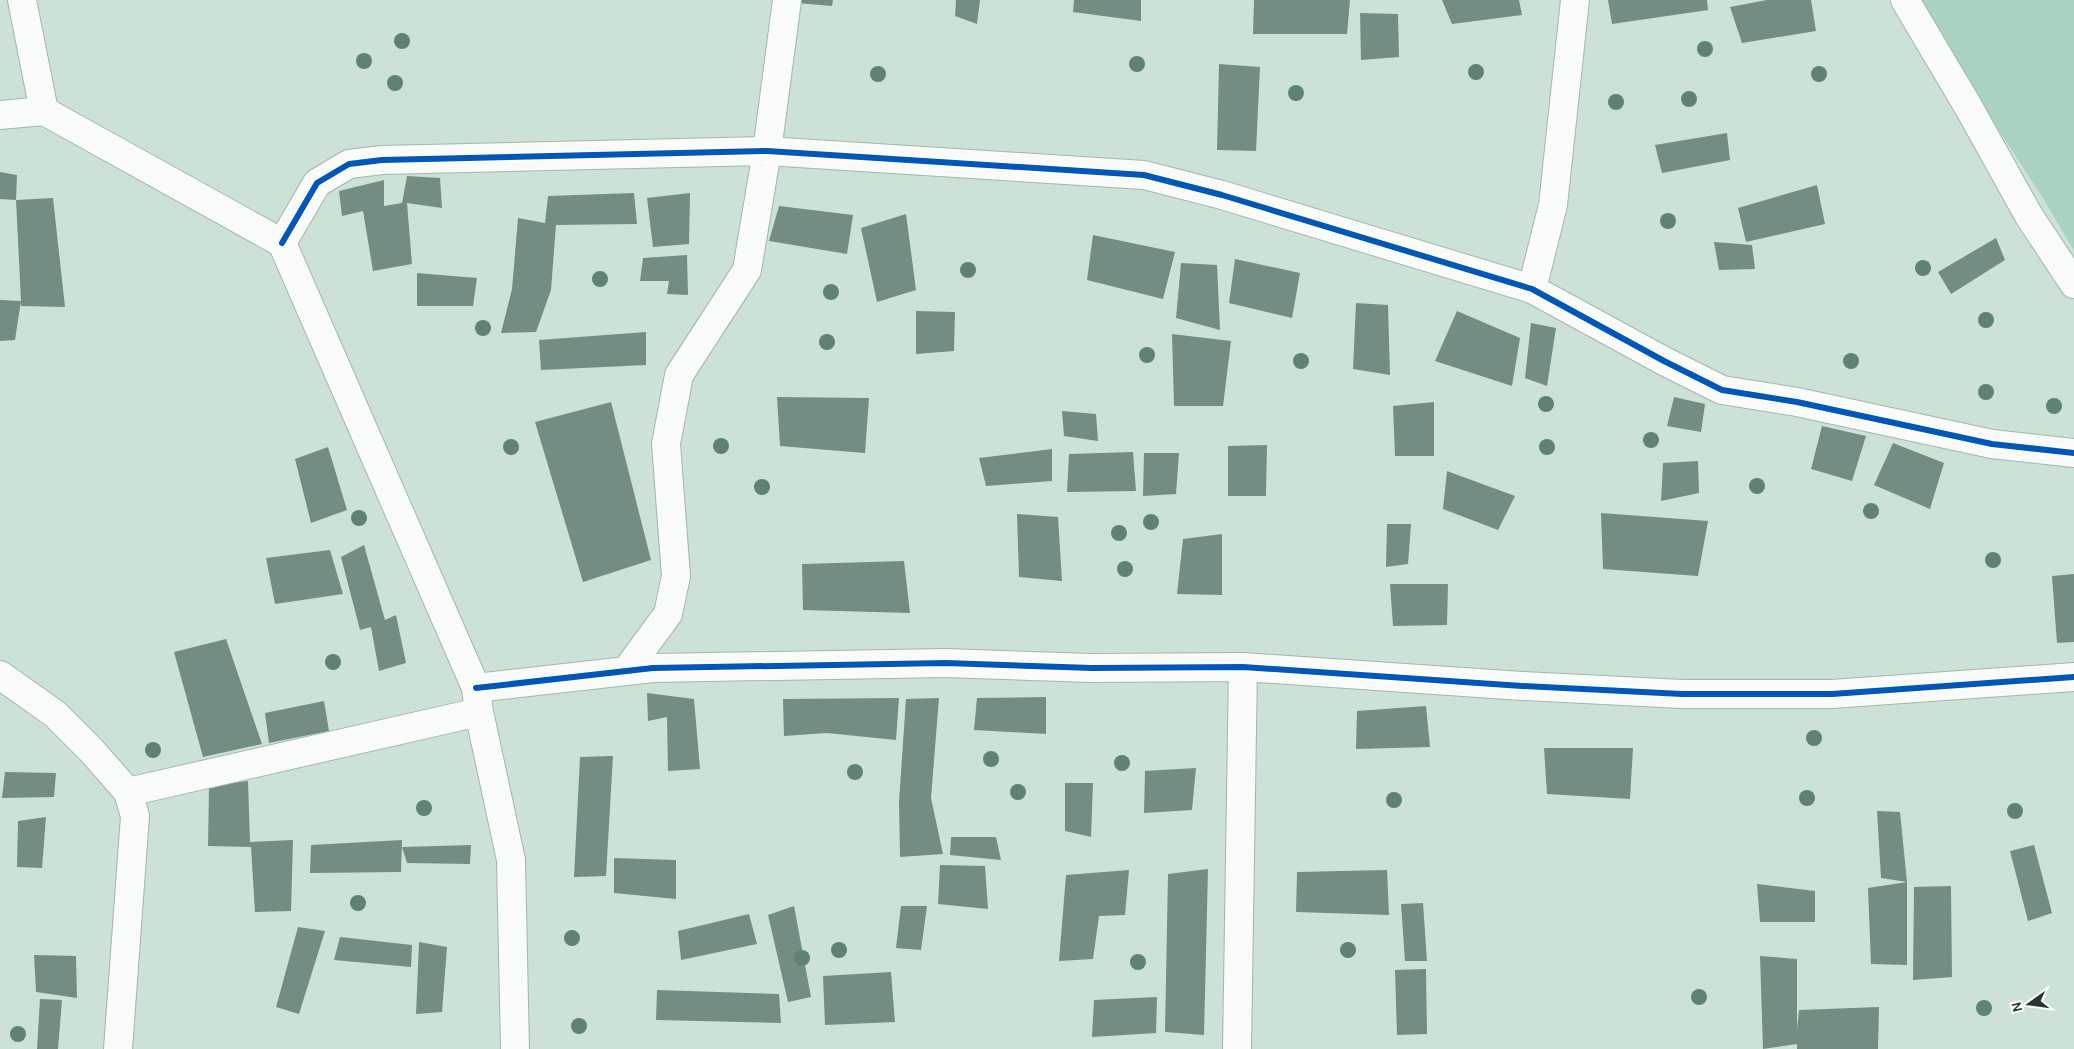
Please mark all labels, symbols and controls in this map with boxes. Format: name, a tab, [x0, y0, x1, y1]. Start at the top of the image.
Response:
north arrow	[2004, 979, 2054, 1029]
text: N	[2007, 1000, 2026, 1014]

